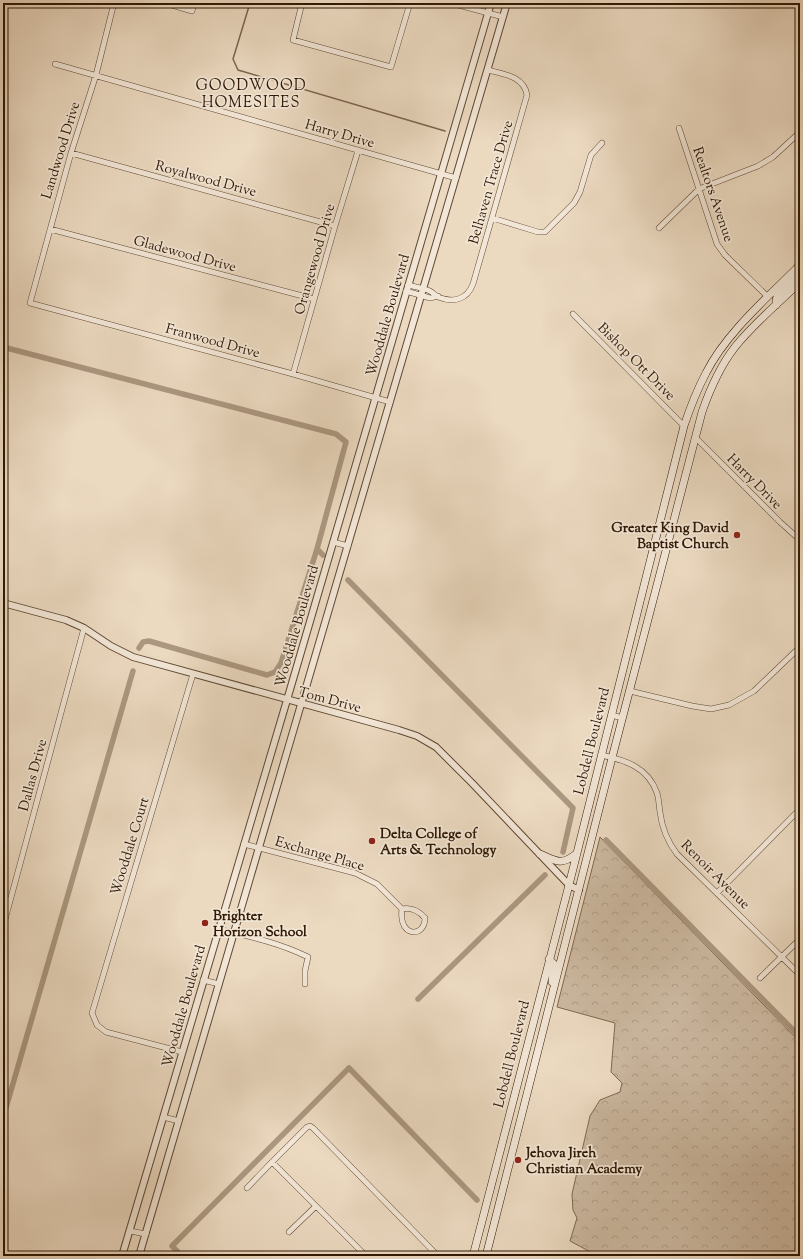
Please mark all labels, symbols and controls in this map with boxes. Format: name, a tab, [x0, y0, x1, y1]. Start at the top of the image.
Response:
district label: GOODWOOD HOMESITES	[195, 76, 307, 114]
street label: Landwood Drive	[38, 99, 86, 202]
street label: Harry Drive	[302, 115, 377, 154]
street label: Belhaven Trace Drive	[465, 118, 519, 247]
street label: Realtors Avenue	[686, 144, 738, 245]
street label: Royalwood Drive	[153, 157, 258, 203]
street label: Orangewood Drive	[290, 202, 341, 317]
street label: Gladewood Drive	[131, 232, 238, 278]
street label: Wooddale Boulevard	[362, 252, 416, 379]
street label: Bishop Ott Drive	[592, 319, 679, 406]
street label: Franwood Drive	[163, 320, 262, 364]
street label: Harry Drive	[721, 450, 786, 515]
place label: Greater King David Baptist Church	[611, 519, 730, 555]
marker: Greater King David Baptist Church	[732, 530, 742, 540]
street label: Wooddale Boulevard	[271, 563, 325, 690]
street label: Tom Drive	[296, 683, 363, 719]
street label: Lobdell Boulevard	[570, 686, 616, 797]
street label: Dallas Drive	[15, 737, 53, 814]
street label: Wooddale Court	[107, 795, 155, 898]
place label: Delta College of Arts & Technology	[380, 825, 496, 861]
street label: Exchange Place	[272, 833, 367, 877]
marker: Delta College of Arts & Technology	[367, 836, 377, 846]
street label: Renoir Avenue	[675, 836, 754, 915]
place label: Brighter Horizon School	[213, 907, 307, 943]
marker: Brighter Horizon School	[200, 918, 210, 928]
street label: Wooddale Boulevard	[158, 943, 212, 1070]
street label: Lobdell Boulevard	[490, 999, 536, 1110]
place label: Jehova Jireh Christian Academy	[525, 1144, 642, 1180]
marker: Jehova Jireh Christian Academy	[513, 1155, 523, 1165]

